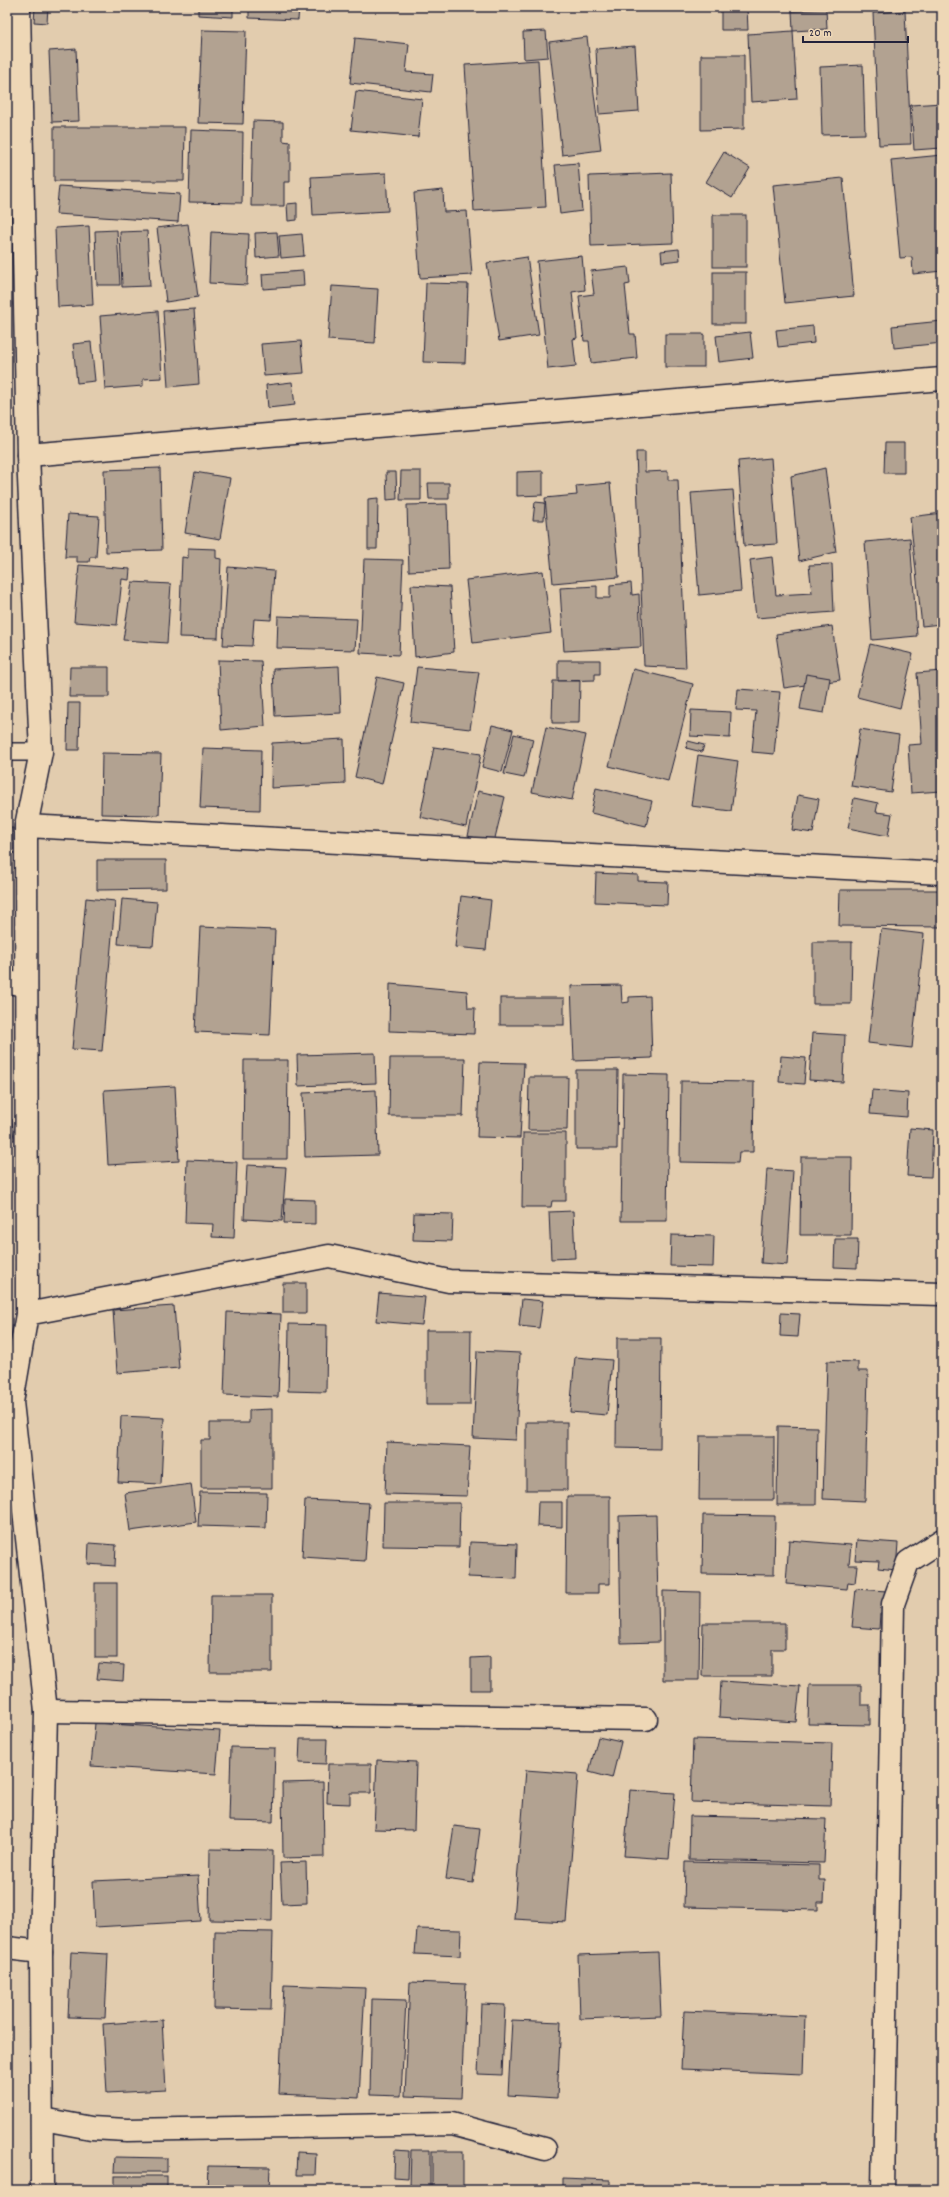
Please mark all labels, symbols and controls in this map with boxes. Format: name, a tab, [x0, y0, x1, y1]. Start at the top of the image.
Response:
scale bar	[803, 18, 908, 44]
text: 20 m	[809, 25, 832, 42]

